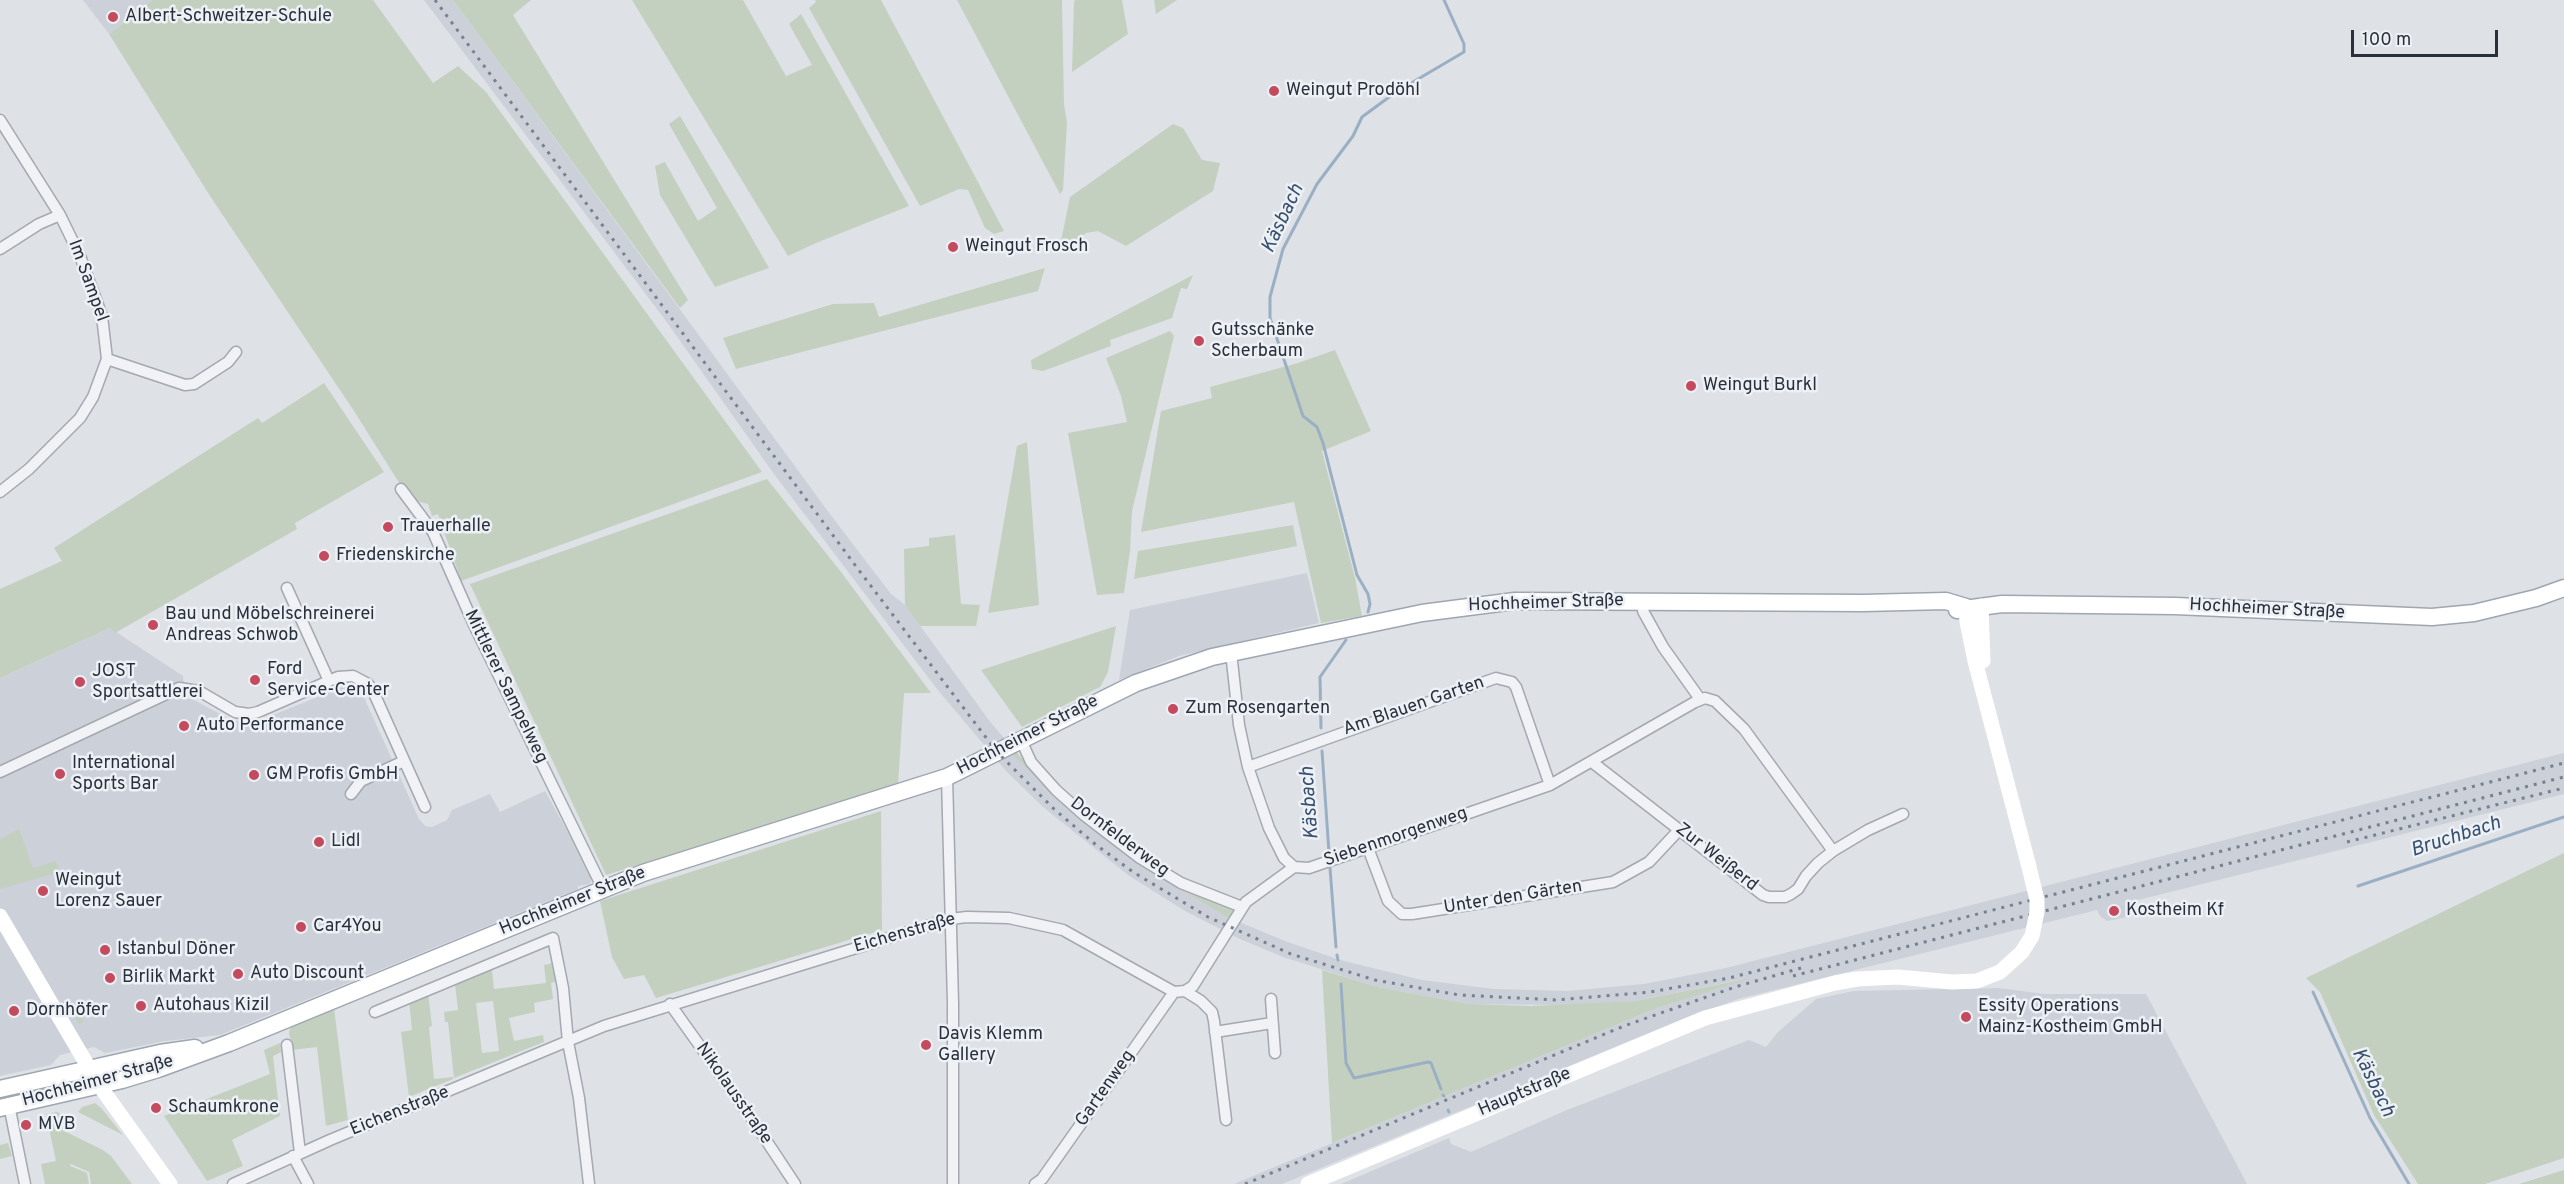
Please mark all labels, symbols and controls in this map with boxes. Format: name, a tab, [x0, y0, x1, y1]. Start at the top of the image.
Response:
place label: Albert-Schweitzer-Schule	[125, 6, 332, 28]
marker: Albert-Schweitzer-Schule	[106, 10, 120, 24]
scale bar	[2354, 18, 2501, 56]
text: 100 m	[2362, 29, 2411, 52]
place label: Weingut Prodöhl	[1286, 80, 1420, 102]
marker: Weingut Prodöhl	[1267, 84, 1281, 98]
water label: Käsbach	[1258, 181, 1310, 257]
place label: Weingut Frosch	[965, 236, 1088, 258]
street label: Im Sampel	[62, 237, 112, 325]
marker: Weingut Frosch	[946, 240, 960, 254]
place label: Gutsschänke Scherbaum	[1211, 320, 1314, 362]
marker: Gutsschänke Scherbaum	[1192, 334, 1206, 348]
place label: Weingut Burkl	[1703, 375, 1817, 397]
marker: Weingut Burkl	[1684, 379, 1698, 393]
place label: Trauerhalle	[400, 516, 491, 538]
marker: Trauerhalle	[381, 520, 395, 534]
place label: Friedenskirche	[336, 545, 455, 567]
marker: Friedenskirche	[317, 549, 331, 563]
street label: Hochheimer Straße	[1468, 590, 1624, 618]
street label: Hochheimer Straße	[2189, 595, 2345, 625]
place label: Bau und Möbelschreinerei Andreas Schwob	[165, 604, 375, 646]
street label: Mittlerer Sampelweg	[458, 607, 552, 767]
marker: Bau und Möbelschreinerei Andreas Schwob	[146, 618, 160, 632]
place label: Ford Service-Center	[267, 659, 389, 702]
place label: JOST Sportsattlerei	[92, 661, 203, 704]
marker: Ford Service-Center	[248, 673, 262, 687]
street label: Am Blauen Garten	[1341, 673, 1487, 741]
marker: JOST Sportsattlerei	[73, 675, 87, 689]
street label: Hochheimer Straße	[954, 691, 1102, 781]
place label: Zum Rosengarten	[1185, 698, 1330, 720]
marker: Zum Rosengarten	[1166, 702, 1180, 716]
place label: Auto Performance	[196, 715, 344, 737]
marker: Auto Performance	[177, 719, 191, 733]
place label: International Sports Bar	[72, 753, 175, 795]
place label: GM Profis GmbH	[266, 764, 398, 786]
water label: Käsbach	[1296, 766, 1326, 840]
marker: International Sports Bar	[53, 767, 67, 781]
marker: GM Profis GmbH	[247, 768, 261, 782]
street label: Dornfelderweg	[1065, 794, 1173, 882]
street label: Siebenmorgenweg	[1321, 803, 1471, 873]
water label: Bruchbach	[2408, 812, 2504, 864]
street label: Zur Weißerd	[1671, 819, 1761, 897]
place label: Lidl	[331, 831, 360, 853]
marker: Lidl	[312, 835, 326, 849]
street label: Hochheimer Straße	[497, 863, 649, 941]
place label: Weingut Lorenz Sauer	[55, 870, 162, 912]
street label: Unter den Gärten	[1442, 876, 1584, 920]
marker: Weingut Lorenz Sauer	[36, 884, 50, 898]
place label: Kostheim Kf	[2126, 900, 2224, 922]
marker: Kostheim Kf	[2107, 904, 2121, 918]
street label: Eichenstraße	[852, 909, 958, 959]
place label: Car4You	[313, 916, 382, 938]
marker: Car4You	[294, 920, 308, 934]
place label: Istanbul Döner	[117, 939, 236, 961]
marker: Istanbul Döner	[98, 943, 112, 957]
place label: Auto Discount	[250, 963, 364, 985]
place label: Birlik Markt	[122, 967, 215, 989]
marker: Auto Discount	[231, 967, 245, 981]
marker: Birlik Markt	[103, 971, 117, 985]
place label: Autohaus Kizil	[153, 995, 269, 1017]
place label: Essity Operations Mainz-Kostheim GmbH	[1978, 996, 2162, 1038]
marker: Autohaus Kizil	[134, 999, 148, 1013]
place label: Dornhöfer	[26, 1000, 108, 1022]
marker: Dornhöfer	[7, 1004, 21, 1018]
marker: Essity Operations Mainz-Kostheim GmbH	[1959, 1010, 1973, 1024]
place label: Davis Klemm Gallery	[938, 1024, 1043, 1066]
marker: Davis Klemm Gallery	[919, 1038, 933, 1052]
street label: Nikolausstraße	[690, 1039, 776, 1149]
water label: Käsbach	[2345, 1045, 2399, 1121]
street label: Gartenweg	[1072, 1047, 1140, 1131]
street label: Hochheimer Straße	[20, 1051, 176, 1113]
street label: Hauptstraße	[1475, 1064, 1575, 1122]
street label: Eichenstraße	[347, 1082, 453, 1142]
place label: Schaumkrone	[168, 1097, 279, 1119]
marker: Schaumkrone	[149, 1101, 163, 1115]
place label: MVB	[38, 1114, 76, 1136]
marker: MVB	[19, 1118, 33, 1132]

